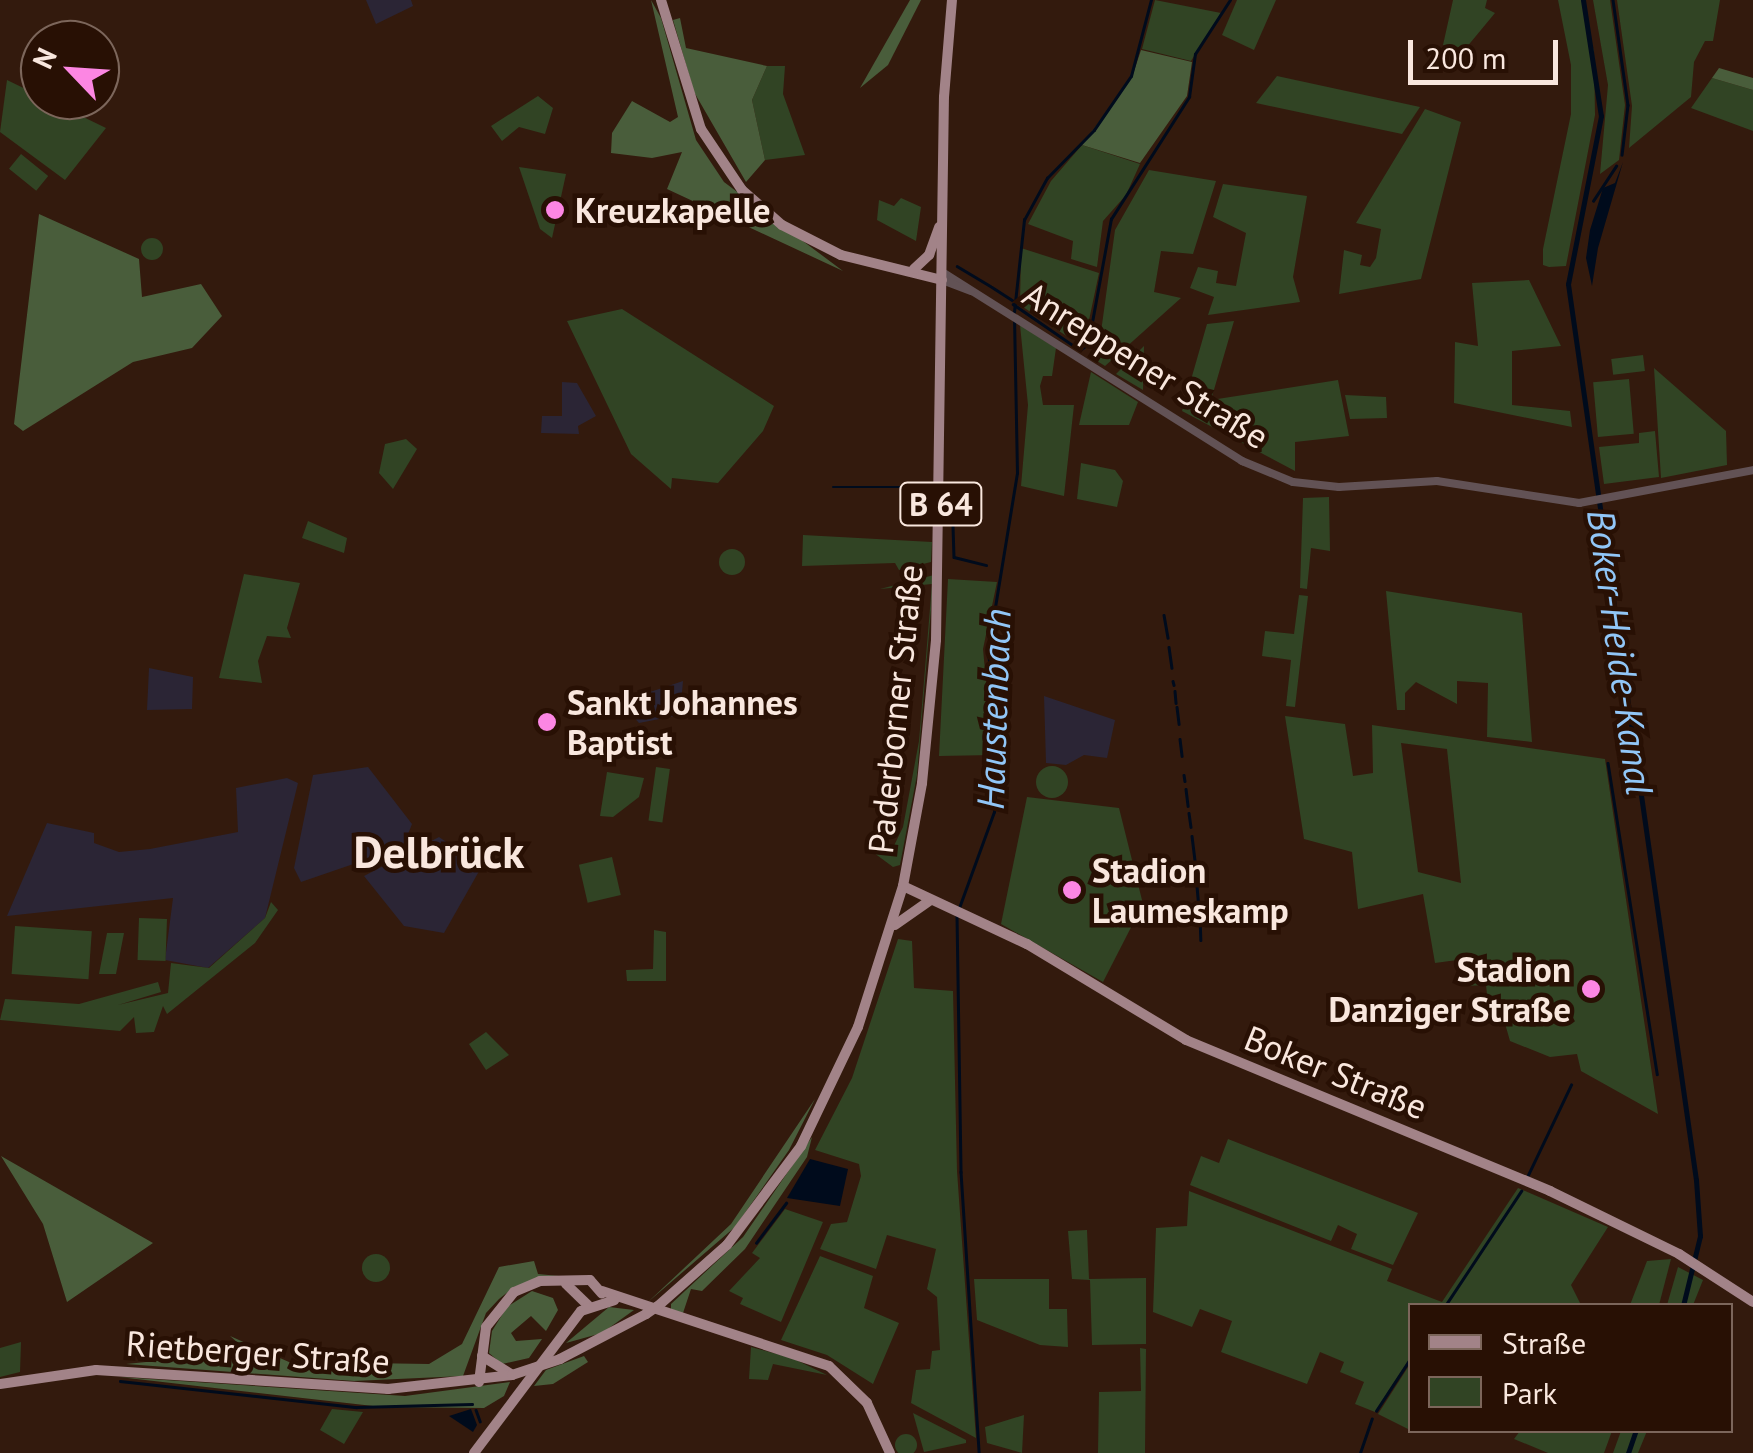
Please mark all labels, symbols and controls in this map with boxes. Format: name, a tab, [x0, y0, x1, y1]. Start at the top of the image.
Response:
north arrow	[20, 20, 120, 120]
scale bar	[1413, 20, 1563, 82]
text: 200 m	[1425, 38, 1506, 77]
text: N	[24, 42, 65, 74]
place label: Kreuzkapelle	[575, 189, 771, 231]
marker: Kreuzkapelle	[544, 199, 566, 221]
street label: Anreppener Straße	[1016, 273, 1276, 457]
road number: B 64	[898, 477, 984, 531]
water label: Boker-Heide-Kanal	[1578, 506, 1664, 798]
street label: Paderborner Straße	[859, 563, 931, 855]
water label: Haustenbach	[967, 608, 1019, 810]
place label: Sankt Johannes Baptist	[567, 681, 798, 763]
marker: Sankt Johannes Baptist	[536, 711, 558, 733]
district label: Delbrück	[354, 825, 524, 879]
place label: Stadion Laumeskamp	[1092, 849, 1289, 931]
marker: Stadion Laumeskamp	[1061, 879, 1083, 901]
place label: Stadion Danziger Straße	[1329, 948, 1571, 1030]
marker: Stadion Danziger Straße	[1580, 978, 1602, 1000]
street label: Boker Straße	[1239, 1016, 1433, 1128]
legend	[1408, 1303, 1733, 1433]
street label: Rietberger Straße	[125, 1322, 391, 1382]
text: Straße	[1502, 1323, 1586, 1362]
text: Park	[1502, 1373, 1557, 1412]

